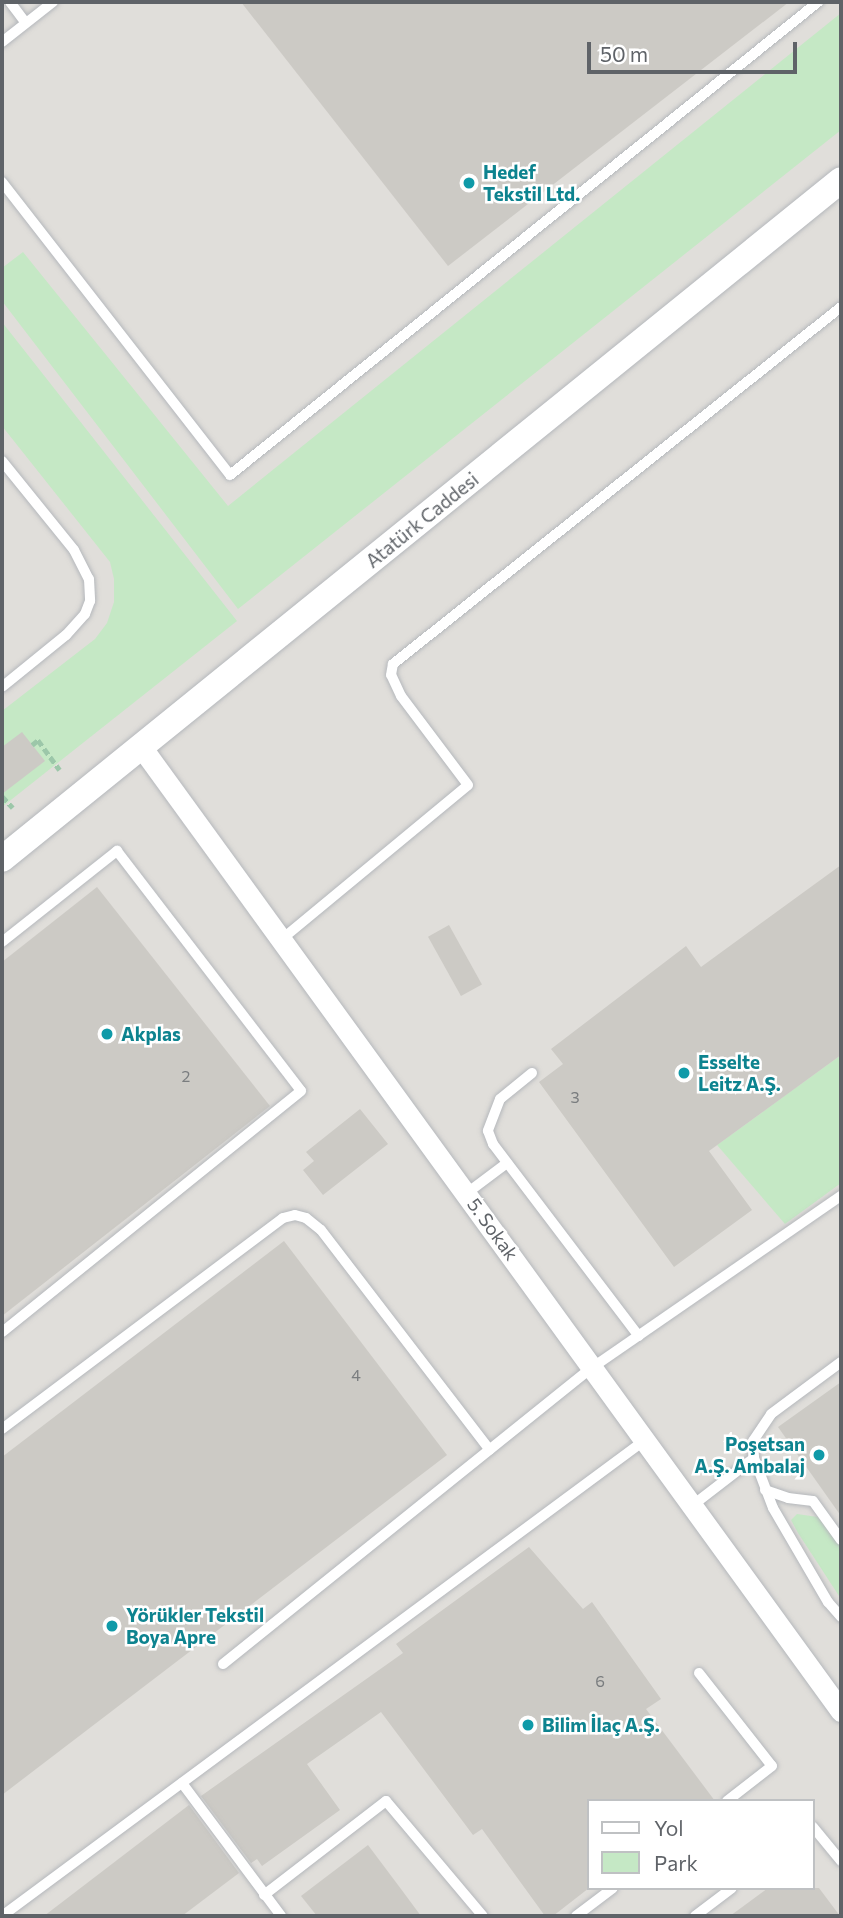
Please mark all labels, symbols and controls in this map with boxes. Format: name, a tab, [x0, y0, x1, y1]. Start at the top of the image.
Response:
scale bar	[591, 28, 801, 72]
text: 50 m	[600, 41, 648, 66]
place label: Hedef Tekstil Ltd.	[483, 161, 580, 205]
marker: Hedef Tekstil Ltd.	[461, 175, 477, 191]
street label: Atatürk Caddesi	[361, 468, 483, 572]
place label: Akplas	[121, 1023, 181, 1045]
marker: Akplas	[99, 1026, 115, 1042]
place label: Esselte Leitz A.Ş.	[698, 1051, 781, 1095]
marker: Esselte Leitz A.Ş.	[676, 1065, 692, 1081]
house number: 2	[182, 1066, 190, 1086]
house number: 3	[570, 1087, 580, 1107]
street label: 5. Sokak	[463, 1193, 523, 1265]
house number: 4	[351, 1365, 361, 1385]
place label: Poşetsan A.Ş. Ambalaj	[694, 1433, 805, 1477]
marker: Poşetsan A.Ş. Ambalaj	[811, 1447, 827, 1463]
place label: Yörükler Tekstil Boya Apre	[126, 1604, 264, 1648]
marker: Yörükler Tekstil Boya Apre	[104, 1618, 120, 1634]
house number: 6	[595, 1671, 605, 1691]
place label: Bilim İlaç A.Ş.	[542, 1714, 660, 1736]
marker: Bilim İlaç A.Ş.	[520, 1717, 536, 1733]
legend	[588, 1799, 815, 1890]
text: Yol	[654, 1815, 684, 1840]
text: Park	[654, 1850, 698, 1875]

